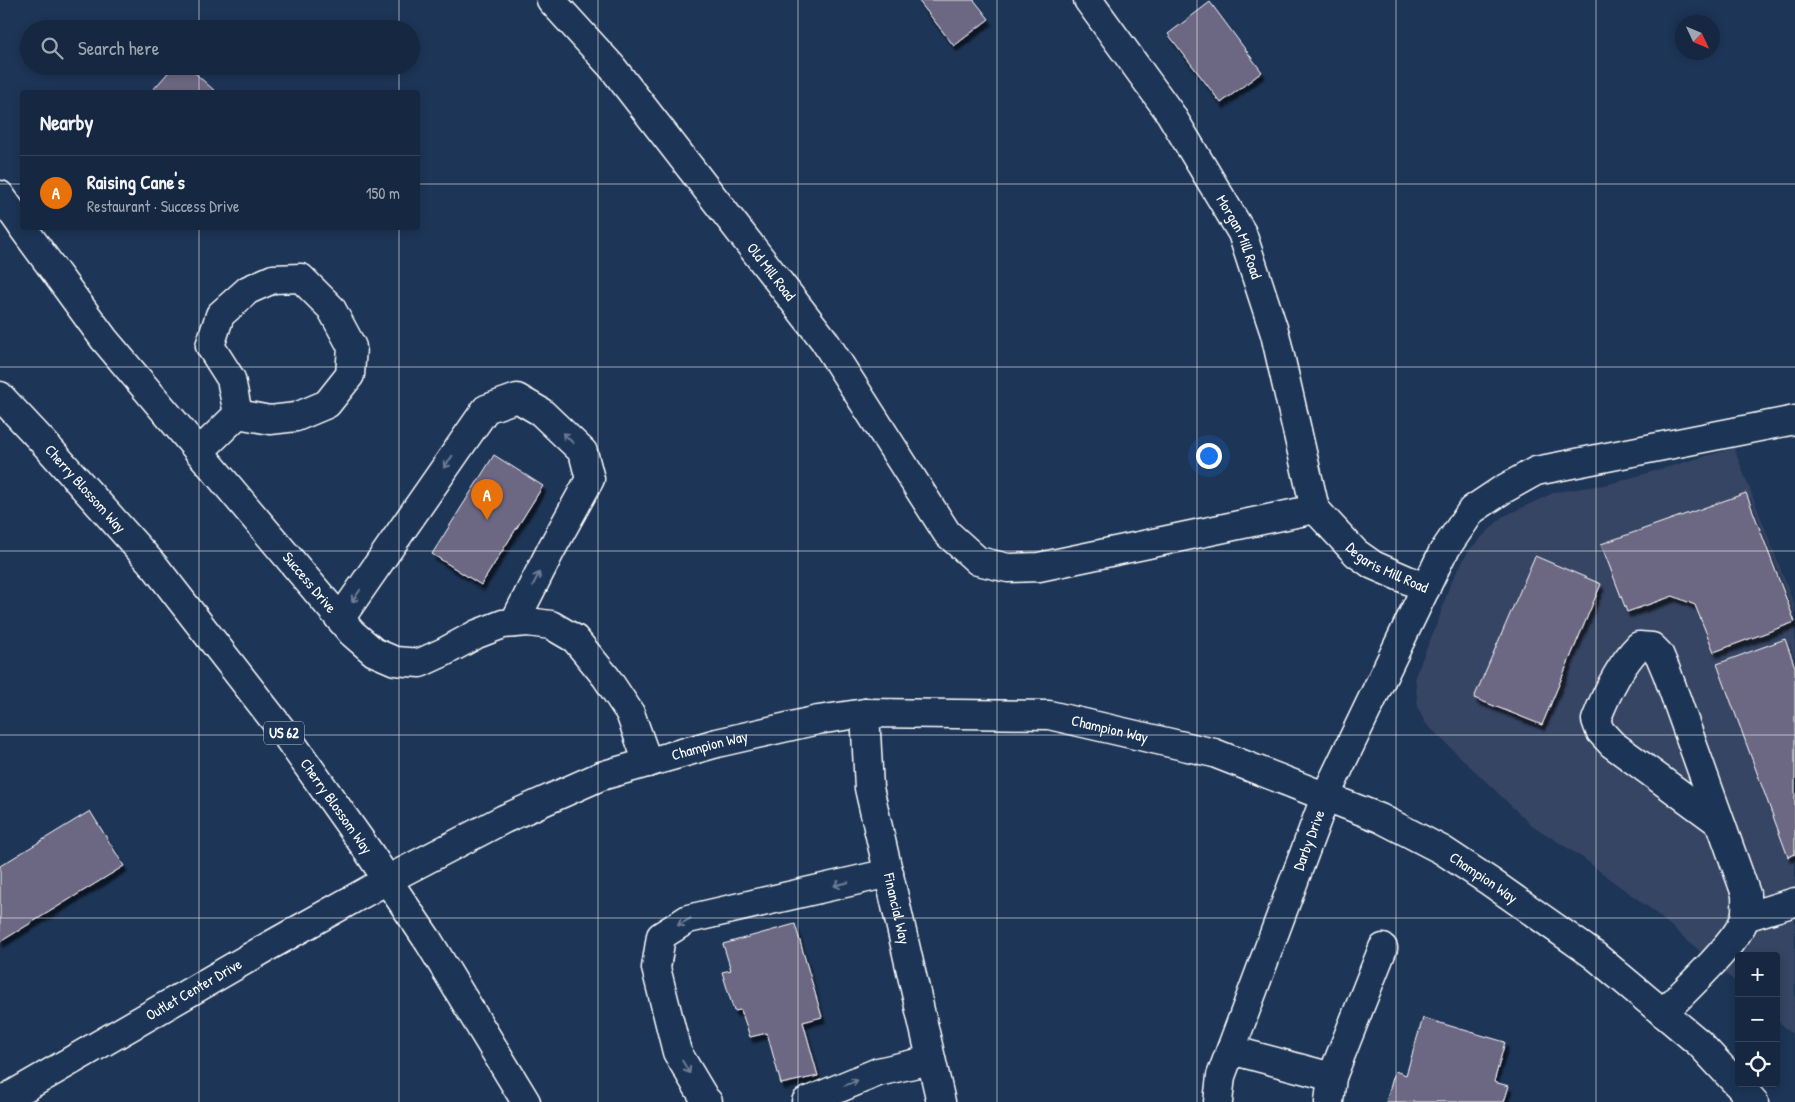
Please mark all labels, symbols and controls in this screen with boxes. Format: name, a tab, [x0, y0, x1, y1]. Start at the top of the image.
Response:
north arrow	[1675, 15, 1720, 60]
search box	[20, 20, 420, 75]
icon: search	[38, 34, 66, 62]
text: Search here	[78, 35, 159, 61]
text: Nearby	[40, 108, 93, 137]
text: Raising Cane's	[87, 169, 185, 195]
text: A	[52, 182, 60, 204]
text: 150 m	[366, 182, 400, 204]
street label: Morgan Mill Road	[1211, 191, 1267, 282]
text: Restaurant · Success Drive	[87, 195, 239, 217]
street label: Old Mill Road	[742, 238, 801, 305]
one-way arrow	[562, 432, 574, 444]
street label: Cherry Blossom Way	[40, 440, 131, 537]
your location	[1196, 443, 1222, 469]
one-way arrow	[443, 454, 453, 468]
pin: A	[471, 479, 503, 520]
street label: Degaris Mill Road	[1341, 537, 1432, 598]
street label: Success Drive	[278, 547, 342, 617]
one-way arrow	[532, 572, 541, 587]
one-way arrow	[351, 588, 361, 602]
street label: Champion Way	[1069, 709, 1150, 747]
road number: US 62	[264, 721, 304, 744]
street label: Champion Way	[669, 725, 750, 765]
street label: Cherry Blossom Way	[296, 754, 378, 858]
street label: Darby Drive	[1288, 807, 1330, 873]
street label: Champion Way	[1445, 847, 1522, 908]
street label: Financial Way	[879, 870, 916, 946]
one-way arrow	[834, 880, 850, 889]
one-way arrow	[676, 917, 691, 927]
map controls	[1735, 952, 1780, 1087]
button: +	[1735, 952, 1780, 997]
street label: Outlet Center Drive	[142, 953, 246, 1025]
button: −	[1735, 997, 1780, 1042]
button: locate	[1735, 1042, 1780, 1087]
one-way arrow	[681, 1059, 691, 1073]
one-way arrow	[843, 1078, 858, 1088]

